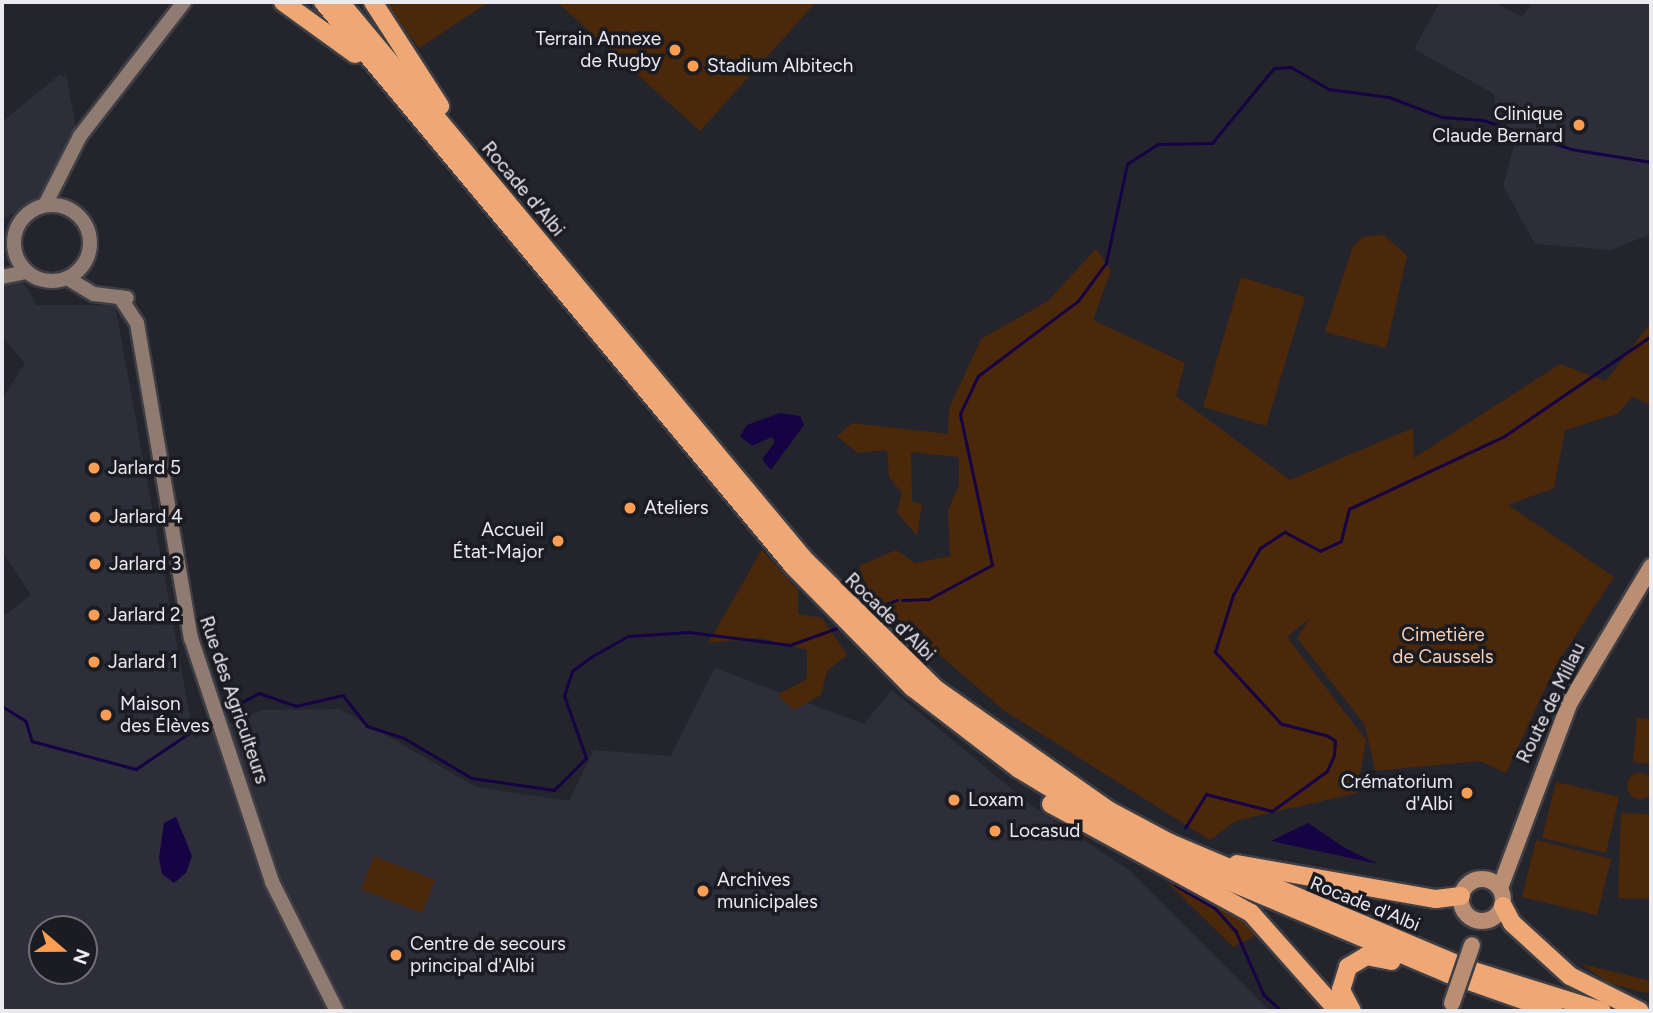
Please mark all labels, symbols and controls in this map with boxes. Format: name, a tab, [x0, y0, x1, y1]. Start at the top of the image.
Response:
place label: Terrain Annexe de Rugby	[535, 28, 661, 72]
marker: Terrain Annexe de Rugby	[667, 42, 683, 58]
place label: Stadium Albitech	[707, 55, 853, 77]
marker: Stadium Albitech	[685, 58, 701, 74]
place label: Clinique Claude Bernard	[1432, 103, 1563, 147]
marker: Clinique Claude Bernard	[1569, 115, 1589, 135]
street label: Rocade d'Albi	[477, 137, 569, 241]
place label: Jarlard 5	[108, 457, 181, 479]
marker: Jarlard 5	[86, 460, 102, 476]
place label: Ateliers	[644, 497, 709, 519]
marker: Ateliers	[622, 500, 638, 516]
place label: Jarlard 4	[109, 506, 183, 528]
marker: Jarlard 4	[87, 509, 103, 525]
place label: Accueil État-Major	[453, 519, 544, 563]
marker: Accueil État-Major	[550, 533, 566, 549]
place label: Jarlard 3	[109, 553, 181, 575]
marker: Jarlard 3	[87, 556, 103, 572]
street label: Rocade d'Albi	[840, 568, 940, 666]
place label: Jarlard 2	[108, 604, 181, 626]
marker: Jarlard 2	[86, 607, 102, 623]
street label: Rue des Agriculteurs	[195, 613, 273, 787]
park label: Cimetière de Caussels	[1392, 624, 1494, 668]
street label: Route de Millau	[1512, 639, 1590, 767]
place label: Jarlard 1	[108, 651, 178, 673]
marker: Jarlard 1	[86, 654, 102, 670]
place label: Maison des Élèves	[120, 693, 210, 737]
marker: Maison des Élèves	[98, 707, 114, 723]
place label: Crématorium d'Albi	[1341, 771, 1453, 815]
marker: Crématorium d'Albi	[1459, 785, 1475, 801]
place label: Loxam	[968, 789, 1024, 811]
marker: Loxam	[946, 792, 962, 808]
place label: Locasud	[1009, 820, 1080, 842]
marker: Locasud	[987, 823, 1003, 839]
place label: Archives municipales	[717, 869, 818, 913]
street label: Rocade d'Albi	[1307, 872, 1423, 936]
marker: Archives municipales	[695, 883, 711, 899]
north arrow	[28, 915, 98, 985]
place label: Centre de secours principal d'Albi	[410, 933, 566, 977]
text: N	[68, 946, 95, 968]
marker: Centre de secours principal d'Albi	[388, 947, 404, 963]

